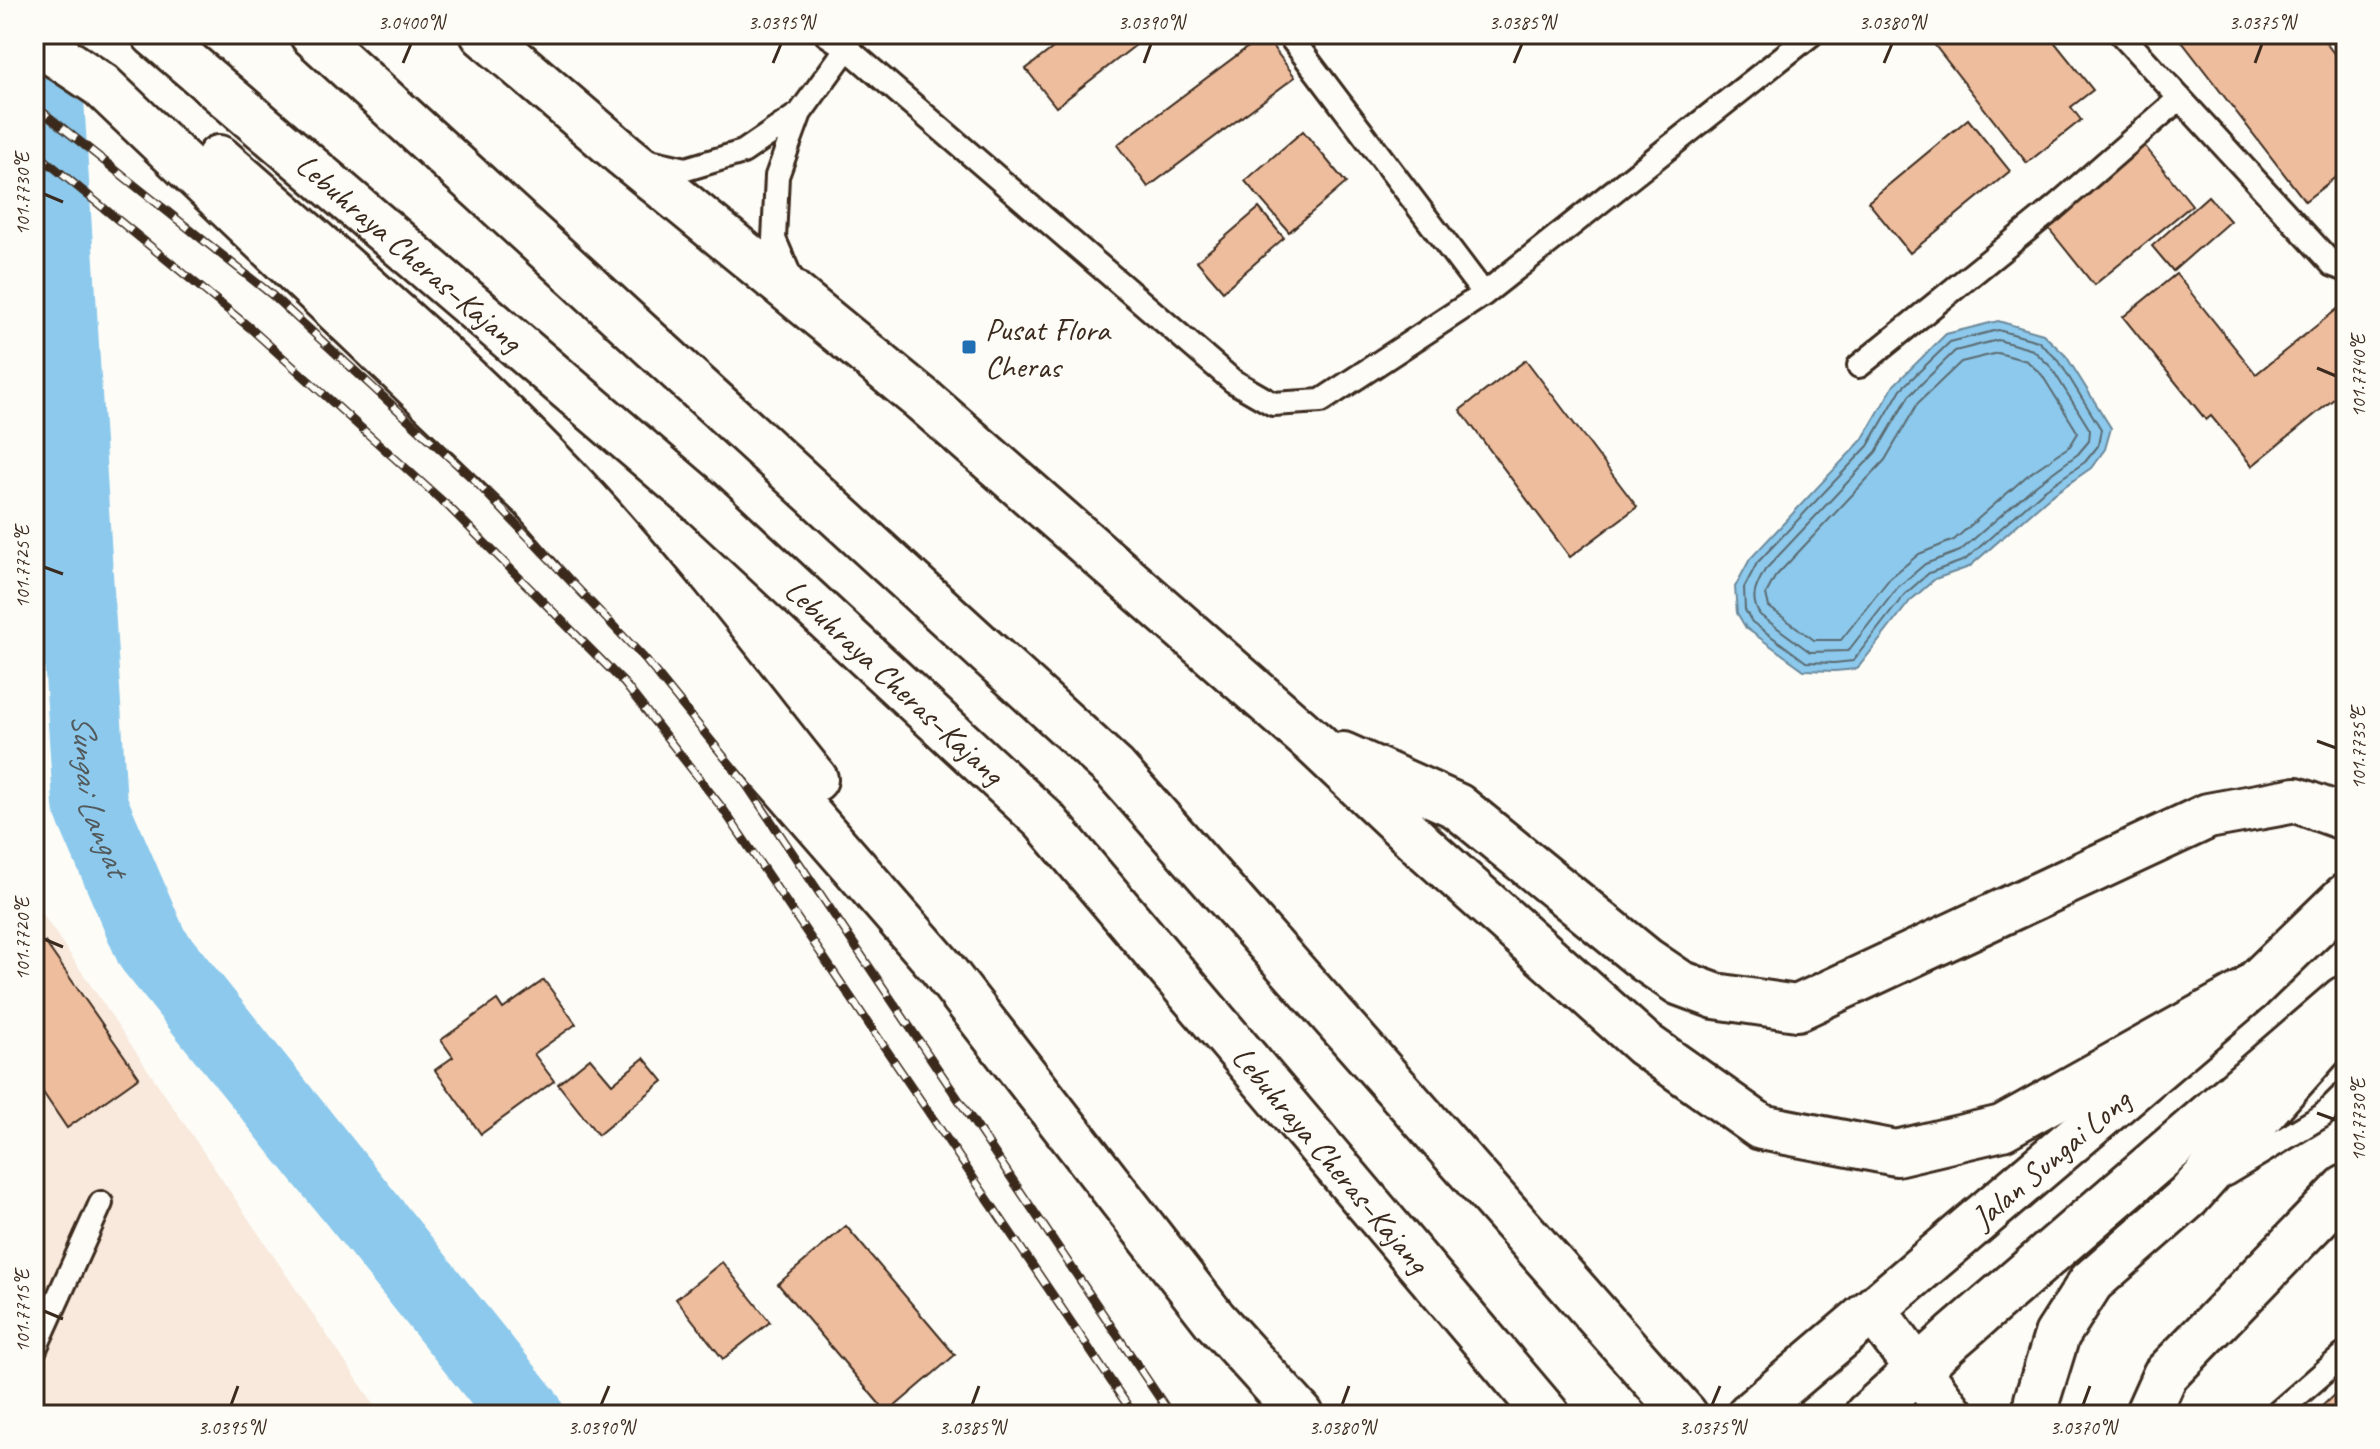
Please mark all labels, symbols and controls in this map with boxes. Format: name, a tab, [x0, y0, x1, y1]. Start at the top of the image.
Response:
text: 3.0400°N	[378, 10, 447, 35]
text: 3.0395°N	[748, 10, 817, 35]
text: 3.0390°N	[1118, 10, 1187, 35]
text: 3.0385°N	[1489, 10, 1558, 35]
text: 3.0380°N	[1859, 10, 1928, 35]
text: 3.0375°N	[2229, 10, 2298, 35]
street label: Lebuhraya Cheras–Kajang	[287, 145, 532, 362]
text: 101.7730°E	[10, 150, 35, 236]
place label: Pusat Flora Cheras	[985, 309, 1112, 387]
text: 101.7740°E	[2346, 332, 2371, 418]
marker: Pusat Flora Cheras	[960, 338, 978, 356]
text: 101.7725°E	[10, 523, 35, 609]
street label: Lebuhraya Cheras–Kajang	[776, 570, 1014, 795]
text: 101.7735°E	[2346, 704, 2371, 790]
water label: Sungai Langat	[63, 713, 142, 888]
text: 101.7720°E	[10, 895, 35, 981]
street label: Lebuhraya Cheras–Kajang	[1223, 1038, 1439, 1283]
text: 101.7730°E	[2346, 1076, 2371, 1162]
street label: Jalan Sungai Long	[1962, 1079, 2140, 1239]
text: 101.7715°E	[10, 1267, 35, 1353]
text: 3.0395°N	[198, 1415, 267, 1440]
text: 3.0390°N	[568, 1415, 637, 1440]
text: 3.0385°N	[939, 1415, 1008, 1440]
text: 3.0380°N	[1309, 1415, 1378, 1440]
text: 3.0375°N	[1679, 1415, 1748, 1440]
text: 3.0370°N	[2050, 1415, 2119, 1440]

